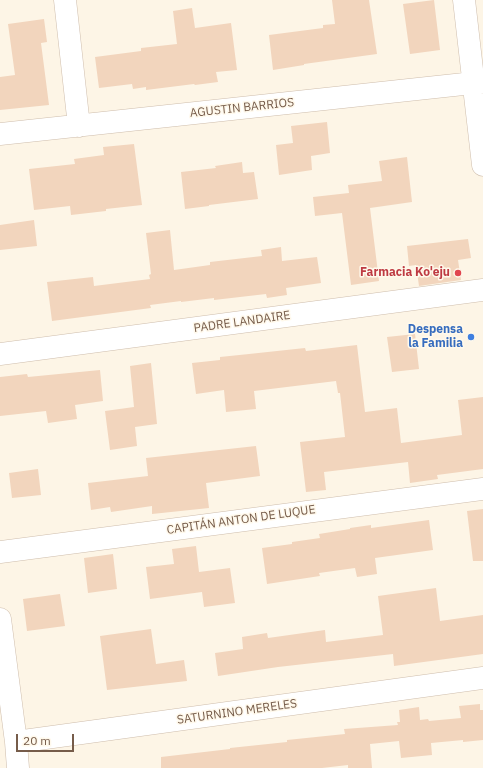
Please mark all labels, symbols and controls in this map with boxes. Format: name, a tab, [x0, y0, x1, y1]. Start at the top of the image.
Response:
street label: AGUSTIN BARRIOS	[189, 95, 295, 121]
place label: Farmacia Ko'eju	[360, 266, 450, 280]
marker: Farmacia Ko'eju	[453, 268, 463, 278]
street label: PADRE LANDAIRE	[193, 308, 291, 336]
place label: Despensa la Familia	[408, 323, 463, 351]
marker: Despensa la Familia	[466, 332, 476, 342]
street label: CAPITÁN ANTON DE LUQUE	[166, 502, 316, 538]
street label: SATURNINO MERELES	[176, 696, 298, 728]
scale bar	[18, 726, 76, 752]
text: 20 m	[23, 733, 51, 748]

